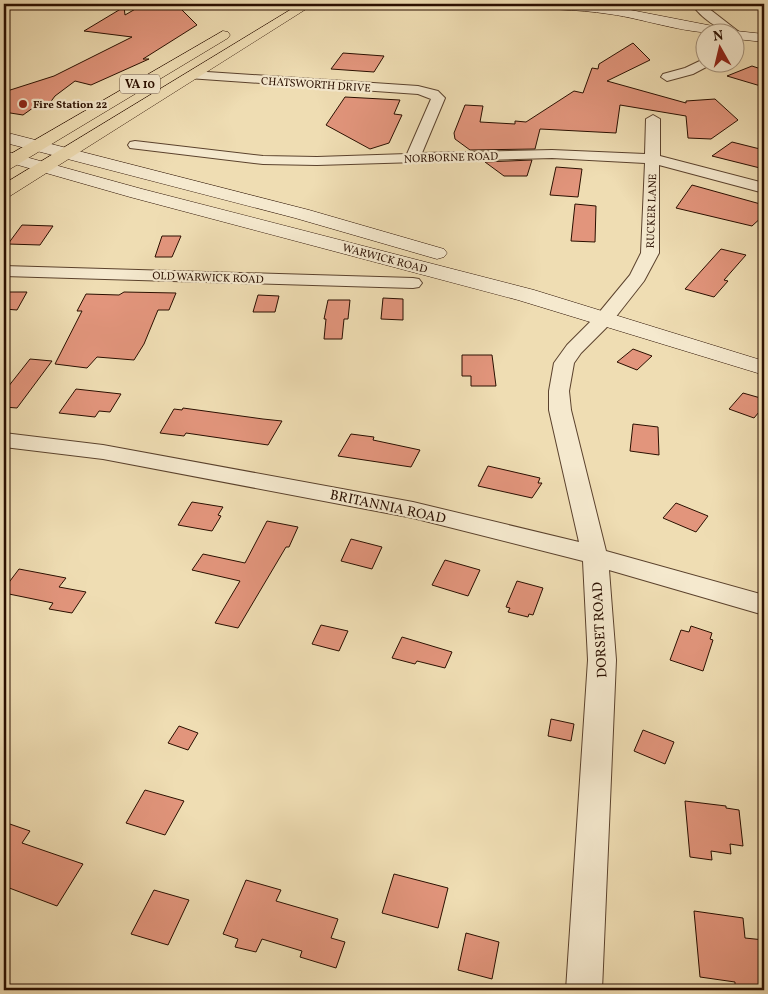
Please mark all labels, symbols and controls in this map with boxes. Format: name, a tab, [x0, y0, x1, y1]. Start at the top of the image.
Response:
north arrow	[696, 22, 746, 72]
text: N	[712, 26, 725, 47]
road number: VA 10	[120, 74, 160, 94]
street label: CHATSWORTH DRIVE	[260, 74, 372, 97]
marker: Fire Station 22	[17, 98, 29, 110]
place label: Fire Station 22	[33, 98, 107, 113]
street label: NORBORNE ROAD	[404, 149, 498, 168]
street label: RUCKER LANE	[644, 173, 661, 249]
street label: WARWICK ROAD	[340, 241, 429, 278]
street label: OLD WARWICK ROAD	[152, 269, 264, 288]
street label: BRITANNIA ROAD	[328, 486, 447, 529]
street label: DORSET ROAD	[588, 581, 612, 678]

